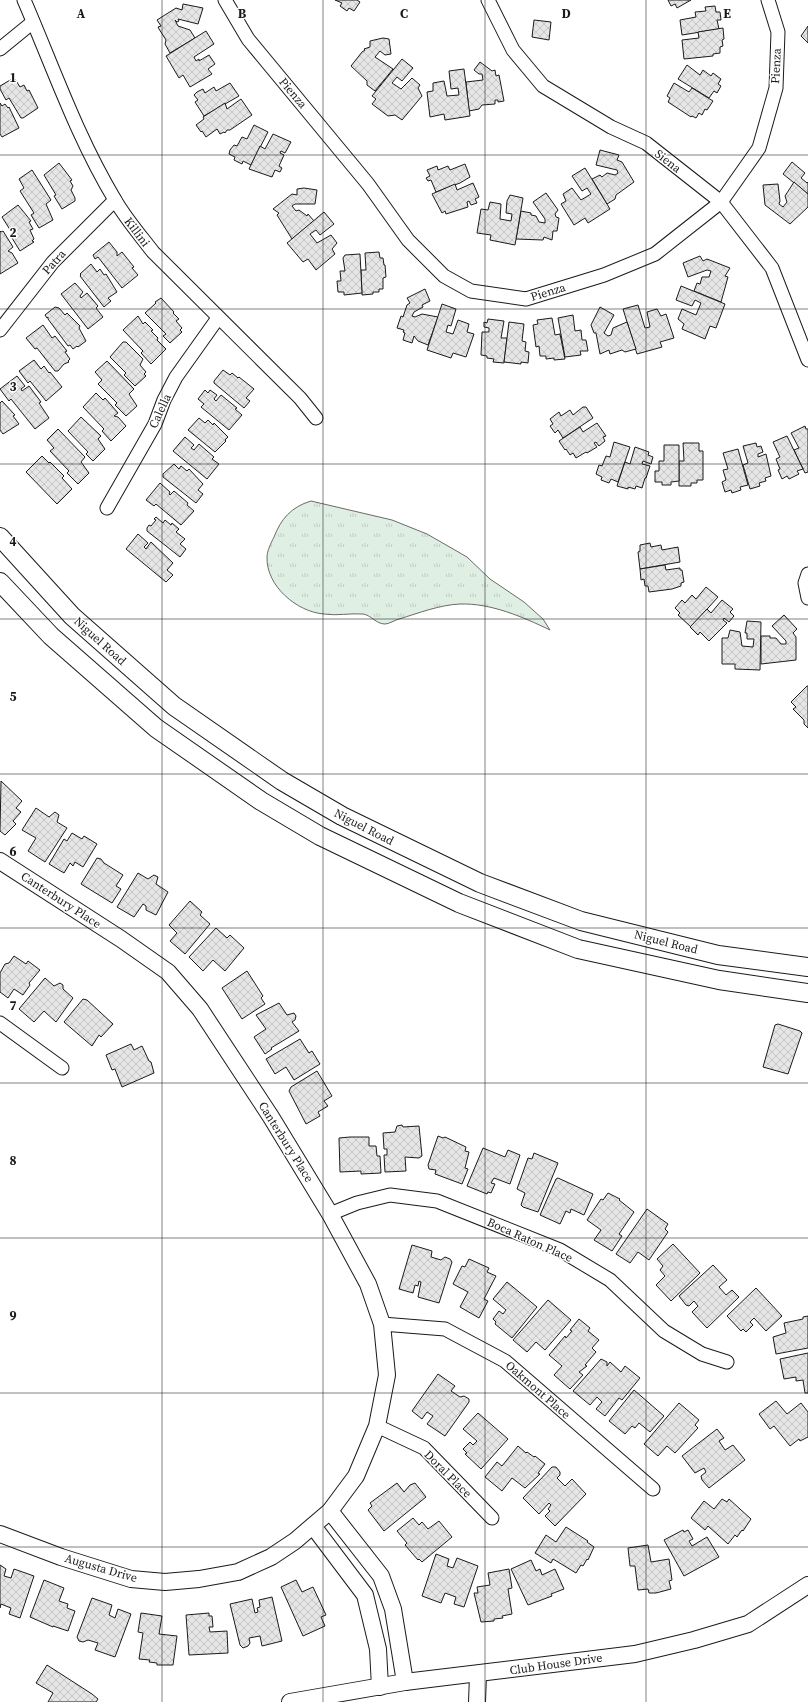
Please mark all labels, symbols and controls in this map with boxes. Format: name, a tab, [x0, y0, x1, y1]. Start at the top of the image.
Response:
text: A	[77, 5, 86, 22]
text: B	[238, 5, 247, 22]
text: C	[400, 5, 408, 22]
text: D	[561, 5, 571, 22]
text: E	[723, 5, 731, 22]
street label: Pienza	[767, 47, 785, 84]
text: 1	[9, 69, 17, 86]
street label: Pienza	[275, 74, 311, 113]
street label: Siena	[652, 146, 685, 177]
street label: Killini	[121, 214, 154, 250]
text: 2	[9, 224, 17, 241]
street label: Patra	[39, 246, 70, 278]
street label: Pienza	[529, 279, 568, 305]
text: 3	[9, 378, 17, 395]
street label: Calella	[145, 390, 175, 431]
text: 4	[9, 533, 17, 550]
street label: Niguel Road	[70, 613, 130, 669]
text: 5	[9, 688, 17, 705]
street label: Niguel Road	[331, 805, 397, 849]
text: 6	[9, 843, 17, 860]
street label: Canterbury Place	[18, 868, 104, 932]
street label: Niguel Road	[632, 926, 700, 958]
text: 7	[9, 997, 17, 1014]
street label: Canterbury Place	[255, 1099, 317, 1185]
text: 8	[9, 1152, 17, 1169]
street label: Boca Raton Place	[485, 1214, 575, 1266]
text: 9	[9, 1307, 17, 1324]
street label: Oakmont Place	[502, 1357, 574, 1423]
street label: Doral Place	[421, 1447, 475, 1501]
street label: Augusta Drive	[63, 1550, 139, 1586]
street label: Club House Drive	[509, 1650, 603, 1678]

